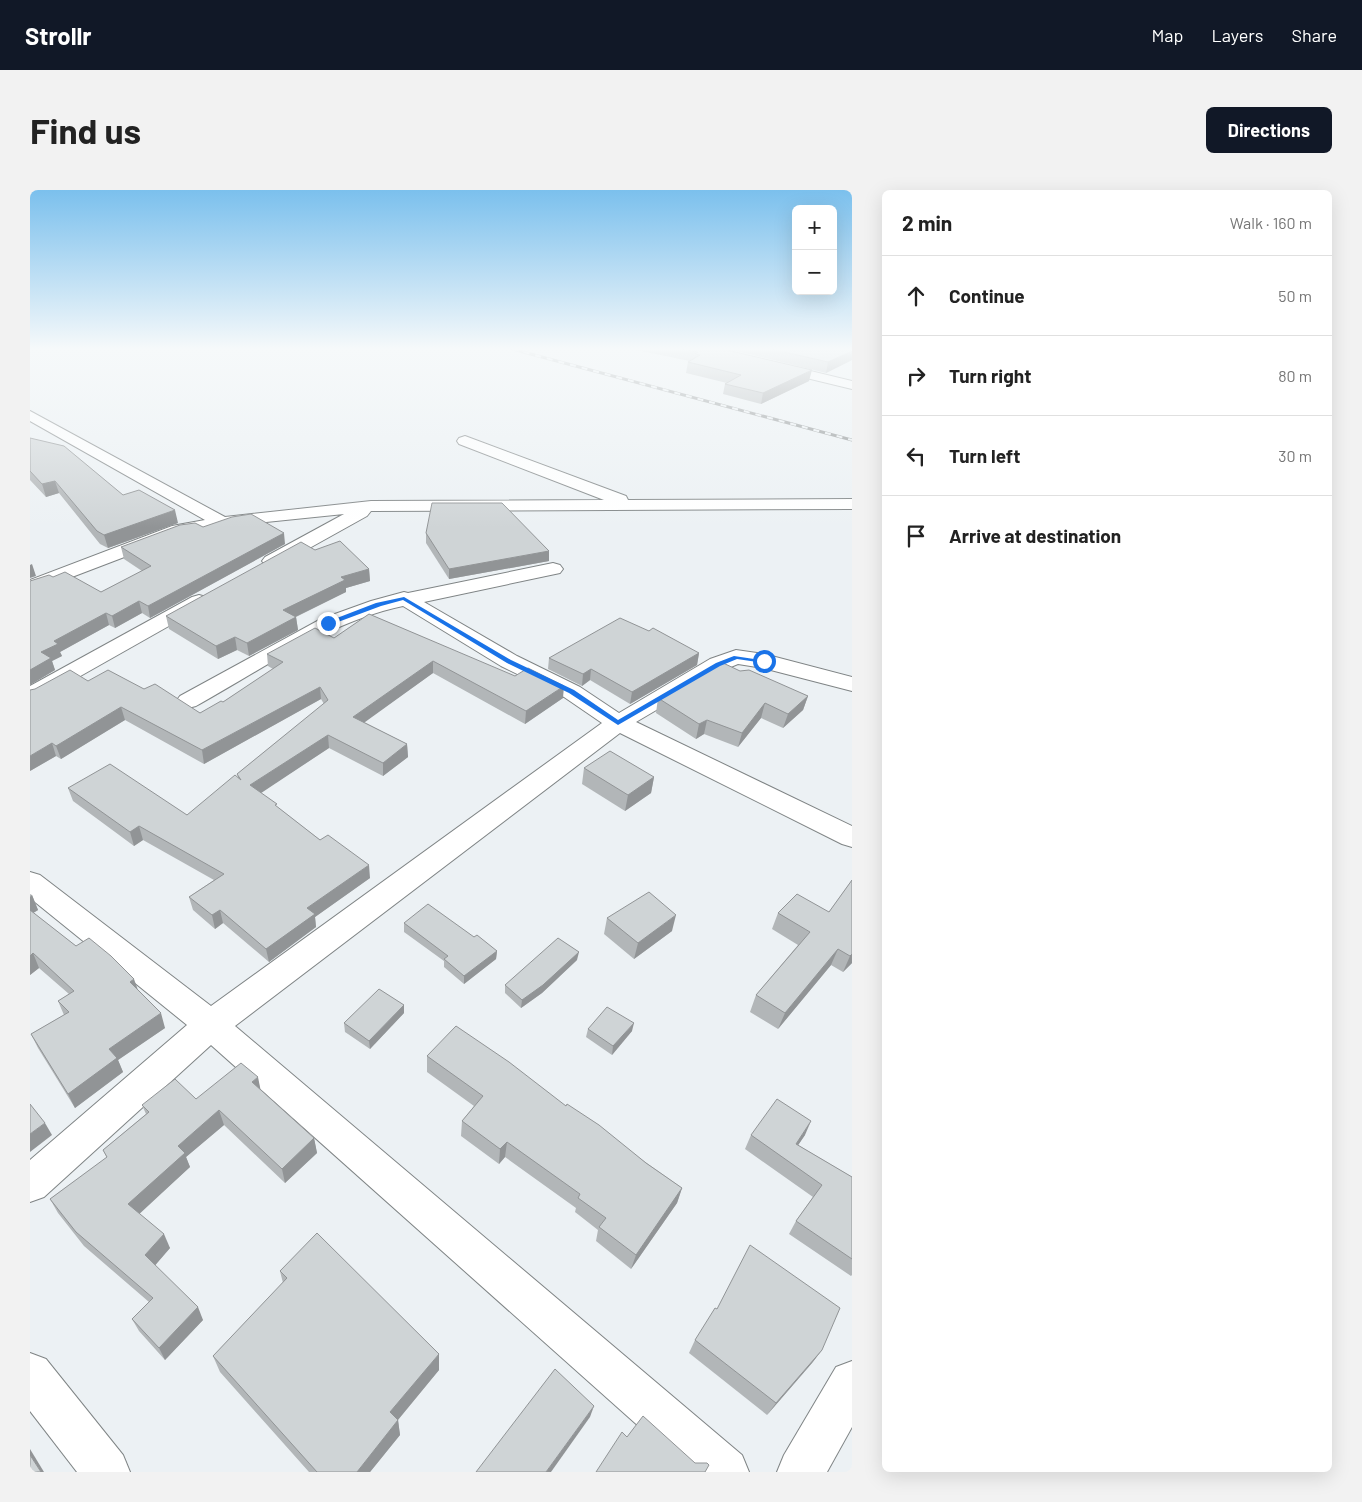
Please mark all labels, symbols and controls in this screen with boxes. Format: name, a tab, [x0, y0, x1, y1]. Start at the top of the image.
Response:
text: Strollr	[25, 21, 92, 50]
text: Map	[1151, 24, 1183, 46]
text: Layers	[1211, 24, 1264, 46]
text: Share	[1292, 24, 1337, 46]
button: Directions	[1206, 107, 1332, 153]
text: Find us	[30, 109, 141, 151]
map controls	[792, 205, 837, 295]
button: +	[792, 205, 837, 250]
text: 2 min	[902, 210, 952, 235]
text: Walk · 160 m	[1230, 213, 1312, 232]
button: −	[792, 250, 837, 295]
icon: ahead	[902, 282, 930, 310]
text: Continue	[949, 284, 1025, 307]
text: 50 m	[1278, 286, 1312, 305]
icon: right	[902, 362, 930, 390]
text: Turn right	[949, 364, 1031, 387]
text: 80 m	[1278, 366, 1312, 385]
icon: left	[902, 442, 930, 470]
text: Turn left	[949, 444, 1020, 467]
text: 30 m	[1278, 446, 1312, 465]
icon: arrive	[902, 522, 930, 550]
text: Arrive at destination	[949, 524, 1121, 547]
route end	[317, 612, 340, 635]
route start	[753, 650, 776, 673]

